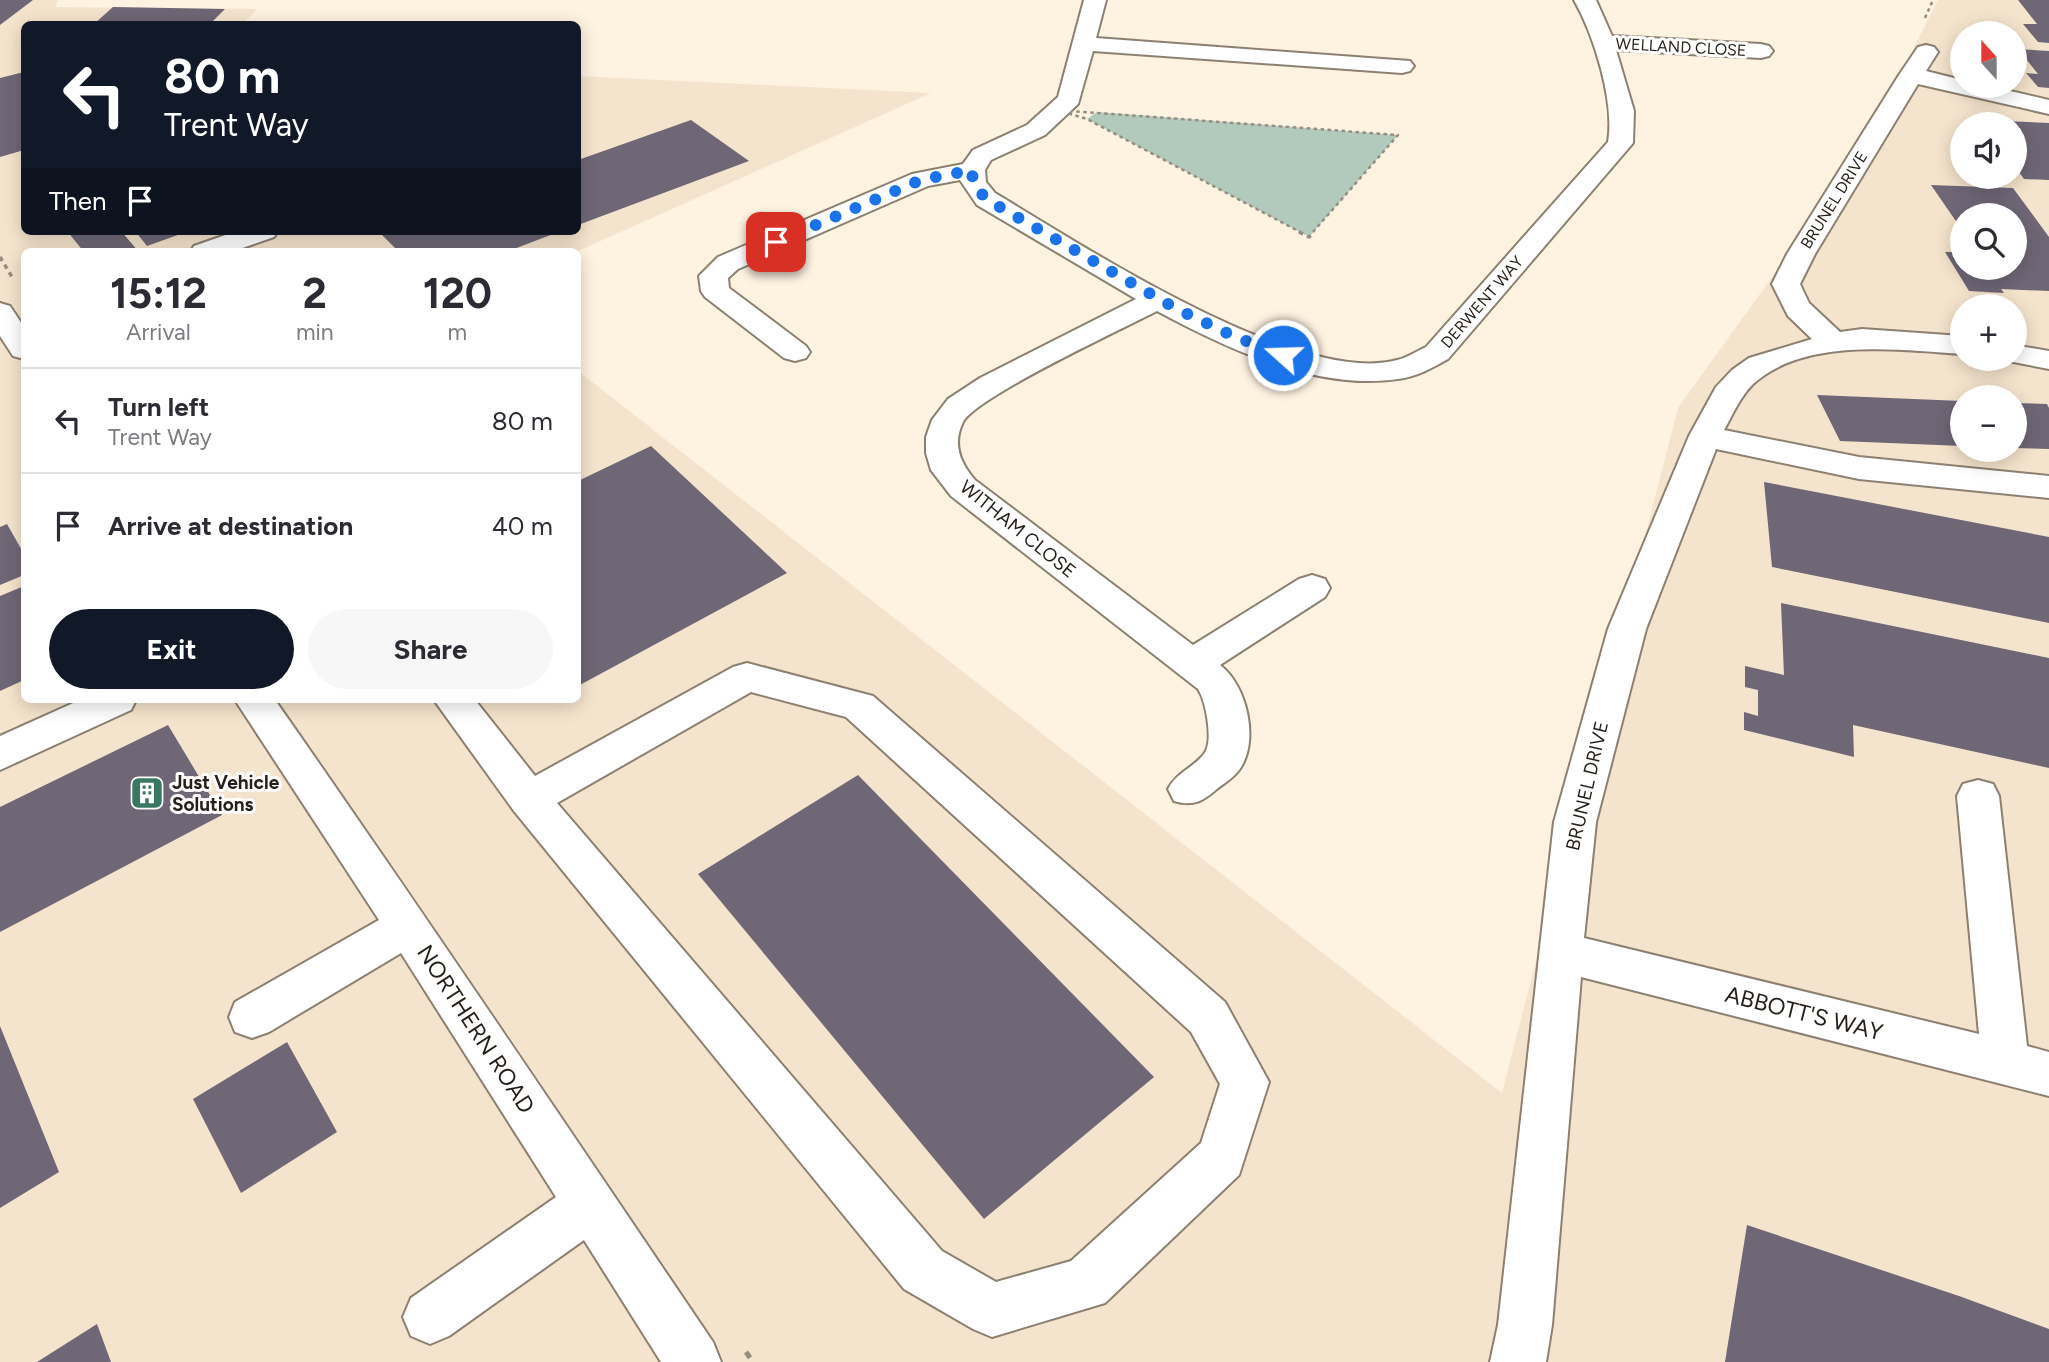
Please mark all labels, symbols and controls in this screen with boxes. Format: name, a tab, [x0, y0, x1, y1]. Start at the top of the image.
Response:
north arrow	[1950, 21, 2026, 98]
map controls	[1950, 21, 2027, 462]
street label: WELLAND CLOSE	[1615, 34, 1747, 60]
text: 80 m	[164, 46, 280, 105]
icon: left	[49, 49, 140, 140]
text: Trent Way	[164, 106, 309, 144]
button: sound	[1950, 112, 2027, 189]
street label: BRUNEL DRIVE	[1796, 148, 1872, 252]
icon: arrive	[121, 182, 159, 220]
text: Then	[49, 185, 107, 217]
button: search	[1950, 203, 2027, 280]
pin	[746, 212, 806, 272]
icon: arrive	[757, 223, 795, 261]
street label: DERWENT WAY	[1437, 252, 1527, 352]
text: 15:12	[110, 268, 207, 319]
text: 2	[303, 268, 327, 319]
text: 120	[423, 268, 492, 319]
button: +	[1950, 294, 2027, 371]
text: Arrival	[126, 318, 191, 346]
text: min	[296, 318, 334, 346]
text: m	[448, 318, 467, 346]
position arrow	[1246, 318, 1320, 392]
button: −	[1950, 385, 2027, 462]
text: Turn left	[108, 391, 209, 423]
icon: left	[49, 402, 87, 440]
text: 80 m	[492, 405, 553, 437]
text: Trent Way	[108, 423, 212, 451]
street label: WITHAM CLOSE	[955, 475, 1081, 583]
icon: arrive	[49, 507, 87, 545]
text: Arrive at destination	[108, 510, 353, 542]
text: 40 m	[492, 510, 553, 542]
button: Exit	[49, 609, 294, 689]
button: Share	[308, 609, 553, 689]
street label: BRUNEL DRIVE	[1561, 719, 1613, 853]
place label: Just Vehicle Solutions	[172, 771, 280, 816]
building icon: Just Vehicle Solutions	[128, 774, 166, 812]
street label: NORTHERN ROAD	[411, 940, 541, 1118]
street label: ABBOTT'S WAY	[1722, 980, 1886, 1046]

